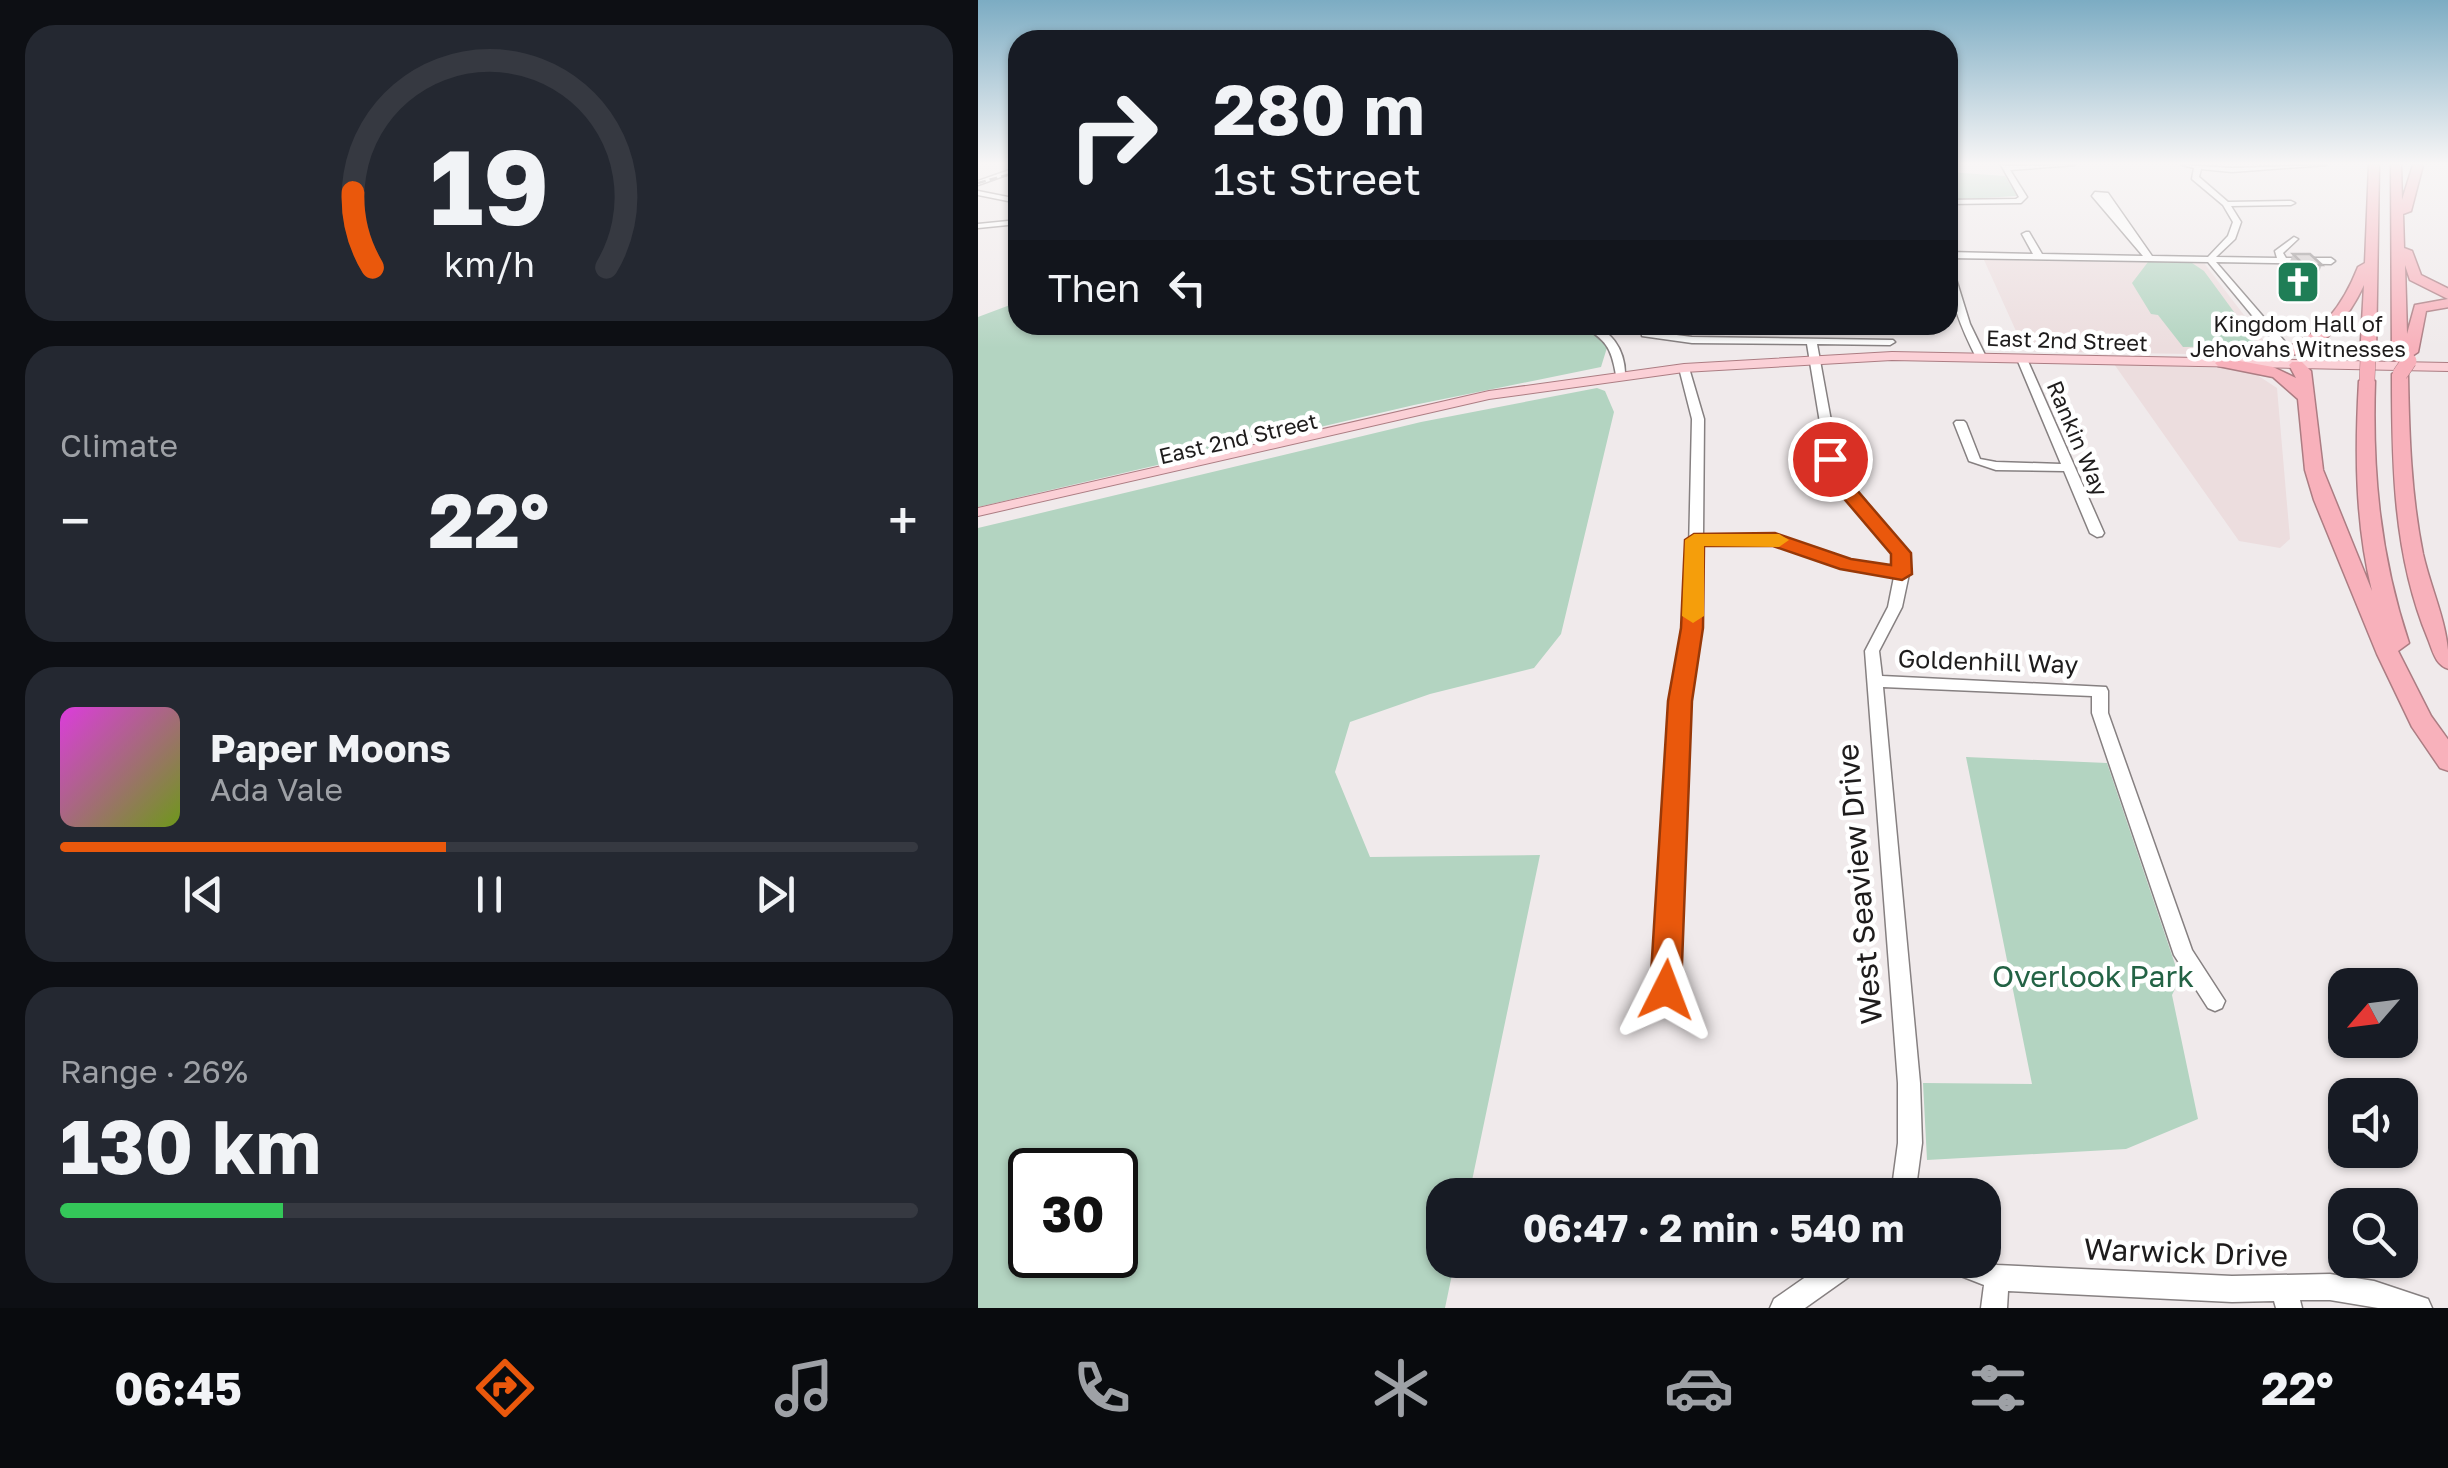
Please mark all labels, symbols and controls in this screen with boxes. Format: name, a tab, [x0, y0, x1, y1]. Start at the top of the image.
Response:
text: 280 m	[1213, 66, 1425, 150]
icon: right	[1048, 70, 1178, 200]
text: 19	[429, 123, 549, 248]
text: 1st Street	[1213, 151, 1421, 205]
text: km/h	[444, 242, 534, 285]
church icon: Kingdom Hall of Jehovahs Witnesses	[2275, 259, 2321, 305]
icon: left	[1160, 260, 1215, 315]
text: Then	[1048, 265, 1140, 310]
place label: Kingdom Hall of Jehovahs Witnesses	[2190, 310, 2406, 362]
street label: East 2nd Street	[1986, 324, 2148, 356]
street label: Rankin Way	[2042, 376, 2114, 500]
street label: East 2nd Street	[1156, 407, 1320, 469]
pin	[1788, 417, 1873, 502]
text: Climate	[60, 426, 178, 464]
icon: arrive	[1803, 432, 1858, 487]
text: 22°	[429, 474, 549, 565]
text: −	[60, 487, 90, 553]
text: +	[888, 487, 918, 553]
street label: Goldenhill Way	[1897, 642, 2079, 680]
text: Paper Moons	[210, 725, 451, 770]
street label: West Seaview Drive	[1829, 742, 1889, 1026]
text: Ada Vale	[210, 770, 343, 808]
icon: previous	[176, 867, 231, 922]
icon: pause	[462, 867, 517, 922]
icon: next	[748, 867, 803, 922]
position arrow	[1614, 938, 1718, 1042]
park label: Overlook Park	[1992, 958, 2194, 994]
north arrow	[2328, 968, 2418, 1058]
map controls	[2328, 968, 2418, 1278]
text: Range · 26%	[60, 1052, 248, 1090]
button: sound	[2328, 1078, 2418, 1168]
text: 130 km	[60, 1100, 321, 1191]
speed limit sign: 30	[1008, 1148, 1138, 1278]
button: search	[2328, 1188, 2418, 1278]
text: 06:47 · 2 min · 540 m	[1523, 1205, 1904, 1250]
street label: Warwick Drive	[2083, 1230, 2289, 1274]
icon: directions	[470, 1353, 540, 1423]
icon: music	[769, 1353, 839, 1423]
icon: phone	[1067, 1353, 1137, 1423]
icon: climate	[1366, 1353, 1436, 1423]
icon: car	[1664, 1353, 1734, 1423]
icon: filters	[1963, 1353, 2033, 1423]
text: 06:45	[114, 1361, 242, 1415]
text: 22°	[2261, 1361, 2334, 1415]

